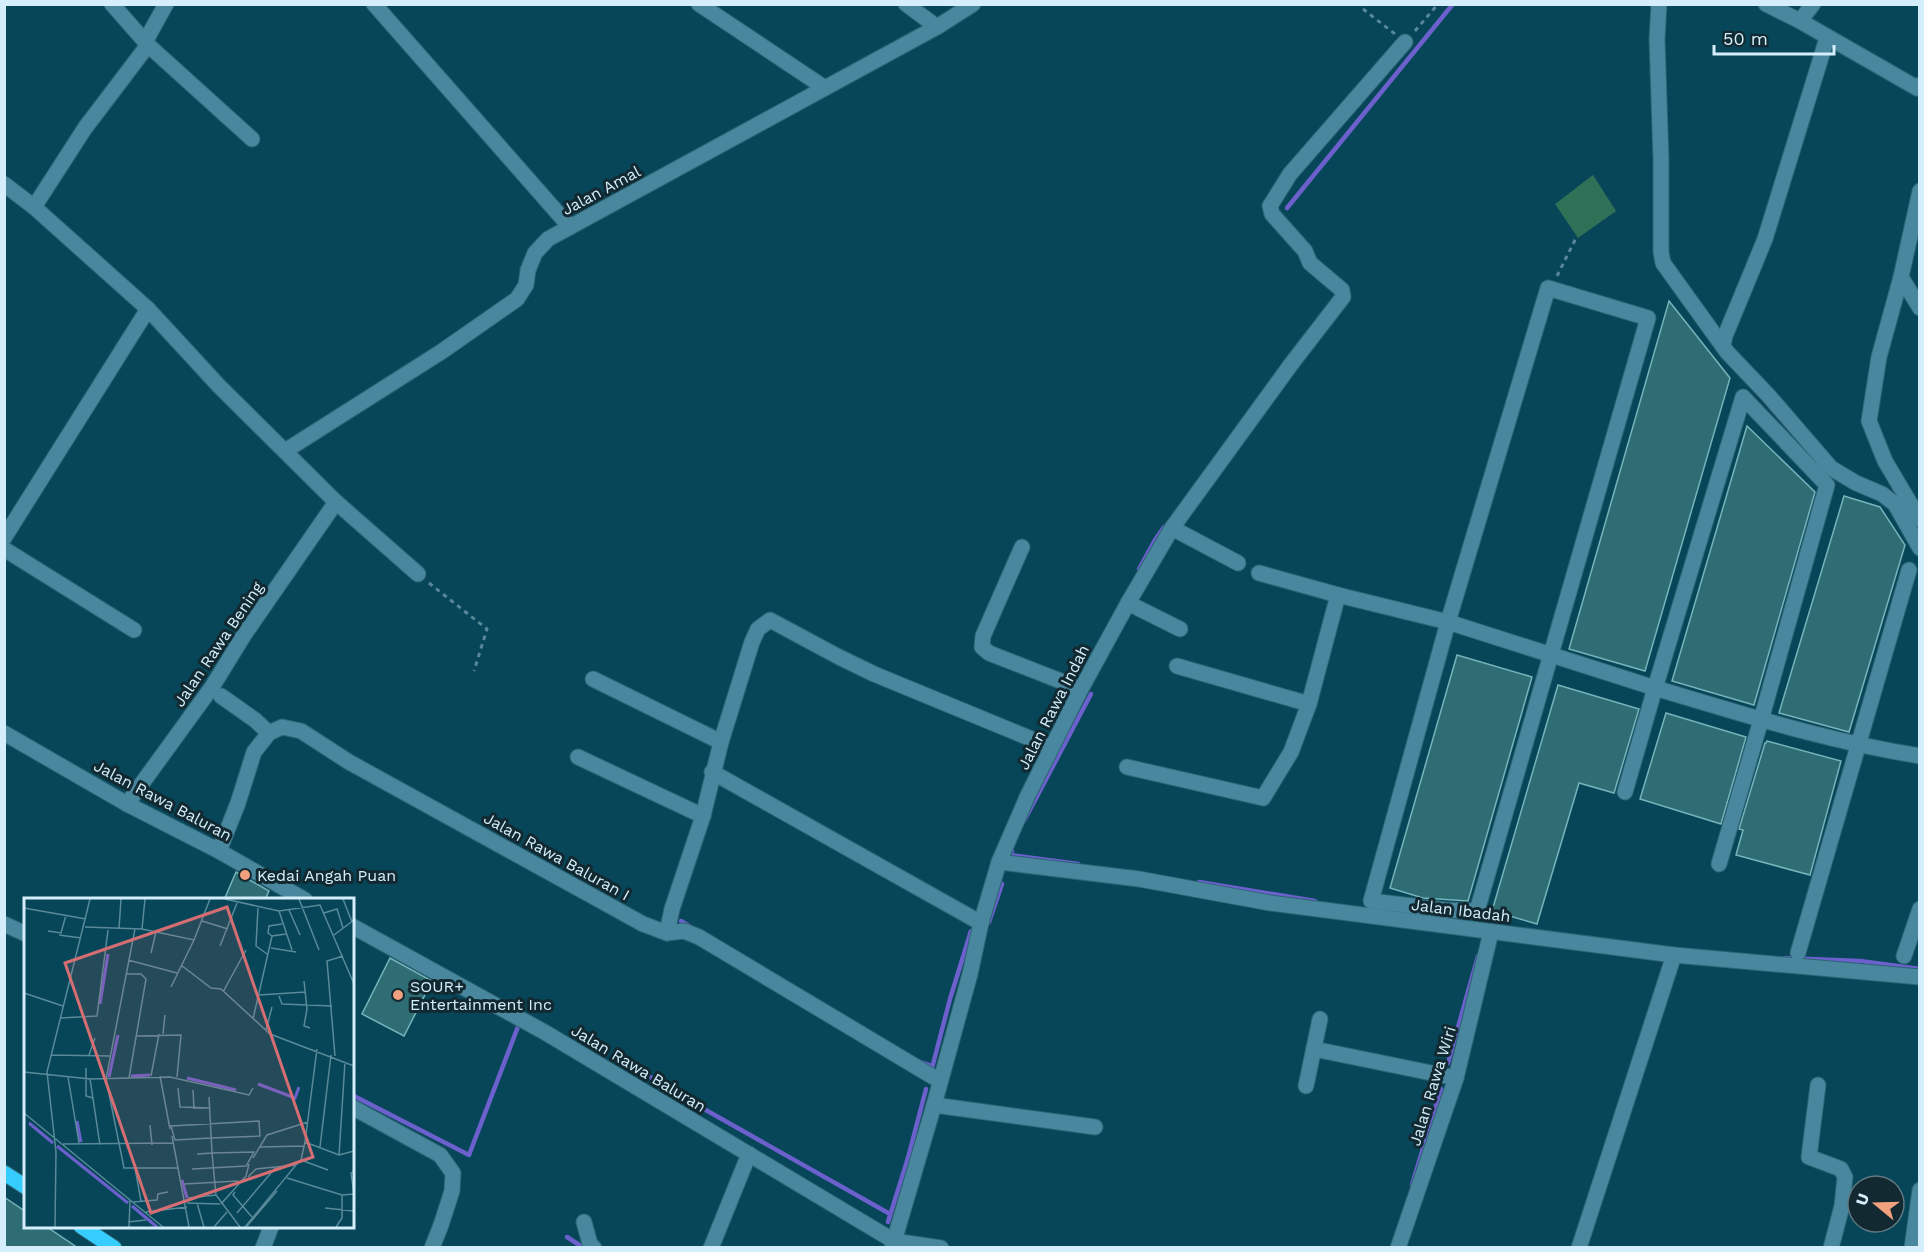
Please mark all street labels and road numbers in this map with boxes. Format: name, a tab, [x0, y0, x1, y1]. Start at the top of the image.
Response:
street label: Jalan Amal	[559, 162, 644, 219]
street label: Jalan Rawa Bening	[170, 578, 267, 710]
street label: Jalan Rawa Indah	[1014, 642, 1093, 773]
street label: Jalan Rawa Baluran	[91, 756, 235, 845]
street label: Jalan Rawa Baluran I	[481, 808, 633, 904]
street label: Jalan Ibadah	[1410, 895, 1512, 926]
street label: Jalan Rawa Baluran	[568, 1021, 709, 1116]
street label: Jalan Rawa Wiri	[1405, 1024, 1460, 1148]

